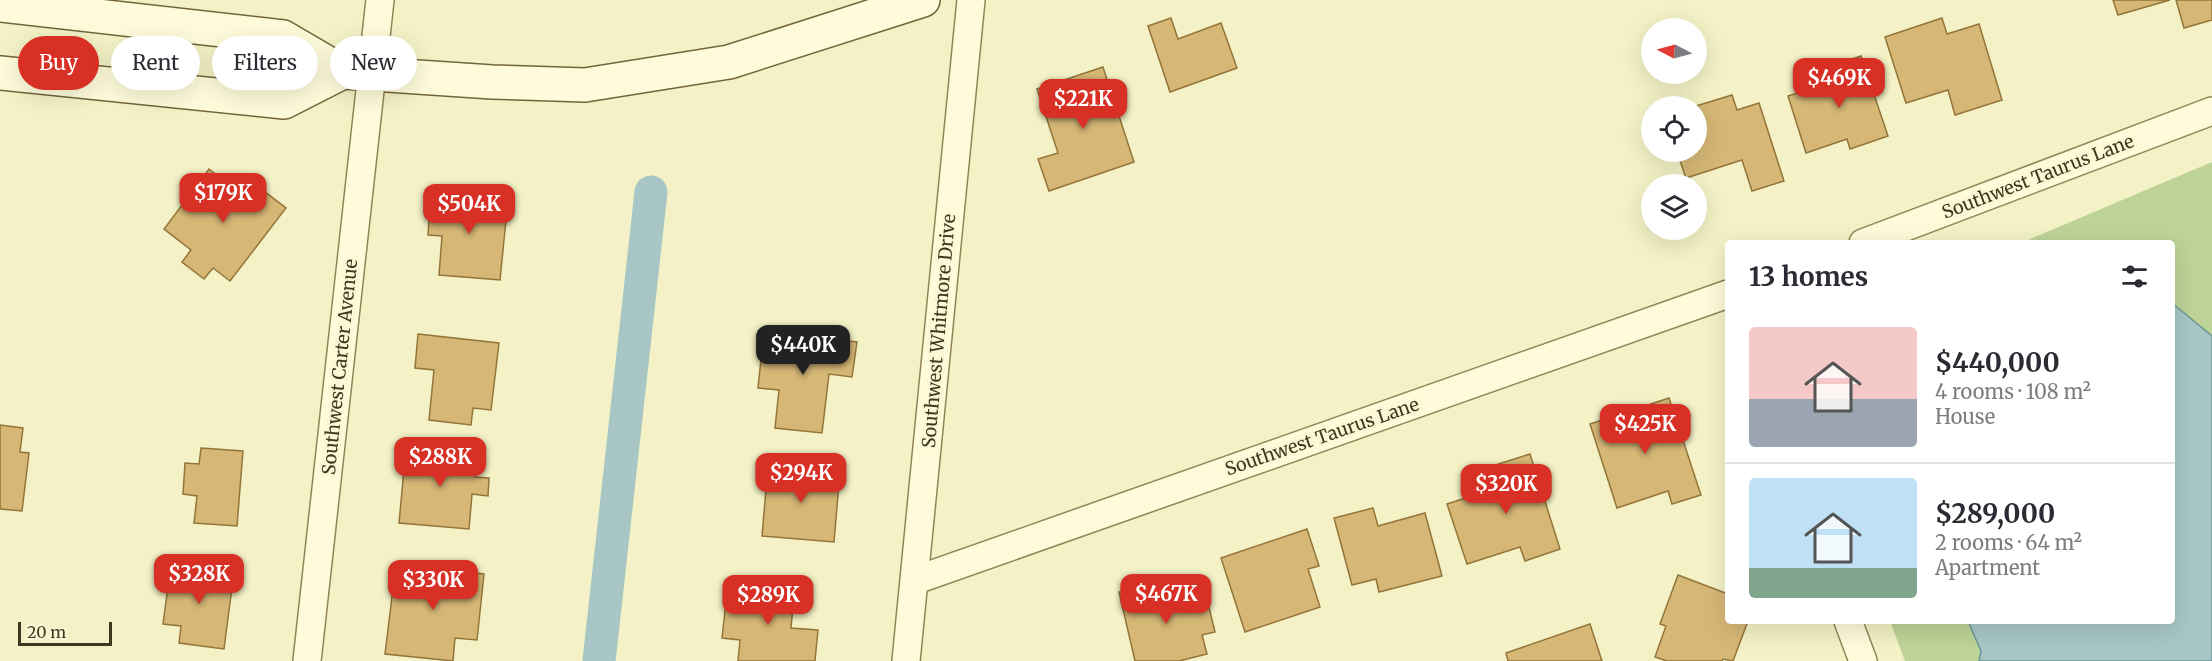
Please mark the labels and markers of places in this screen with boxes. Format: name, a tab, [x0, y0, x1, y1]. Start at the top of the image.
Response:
pin: $469K	[1797, 58, 1881, 109]
pin: $221K	[1041, 79, 1125, 130]
pin: $179K	[181, 173, 265, 224]
pin: $504K	[427, 184, 511, 235]
pin: $440K	[761, 325, 845, 376]
pin: $425K	[1603, 404, 1687, 455]
pin: $288K	[398, 437, 482, 488]
pin: $294K	[759, 453, 843, 504]
pin: $320K	[1464, 464, 1548, 515]
pin: $328K	[157, 554, 241, 605]
pin: $330K	[391, 560, 475, 611]
pin: $467K	[1124, 574, 1208, 625]
pin: $289K	[726, 575, 810, 626]

